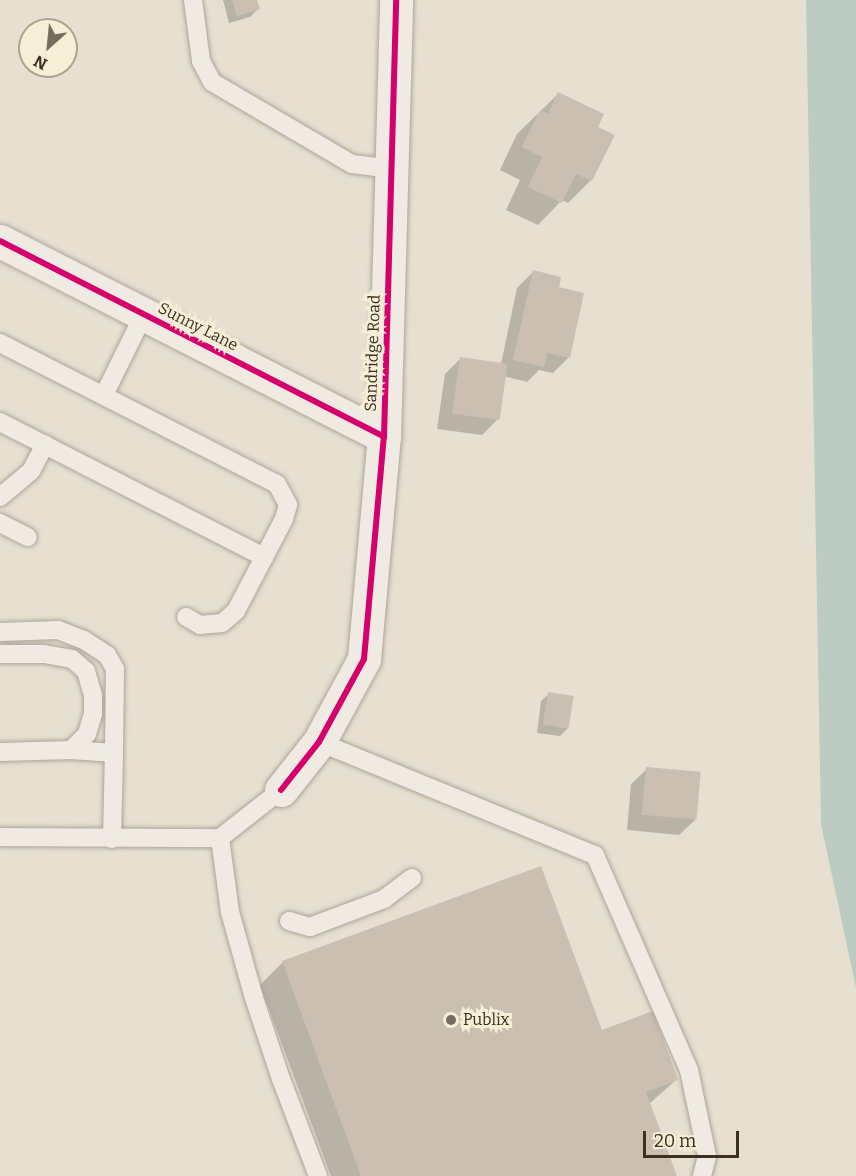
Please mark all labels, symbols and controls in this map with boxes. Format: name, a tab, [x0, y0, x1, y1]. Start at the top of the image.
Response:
north arrow	[18, 18, 78, 78]
text: N	[31, 51, 50, 74]
street label: Sandridge Road	[361, 294, 385, 412]
street label: Sunny Lane	[155, 299, 241, 355]
place label: Publix	[463, 1010, 509, 1030]
marker: Publix	[444, 1013, 458, 1027]
scale bar	[646, 1119, 742, 1157]
text: 20 m	[654, 1130, 696, 1152]

